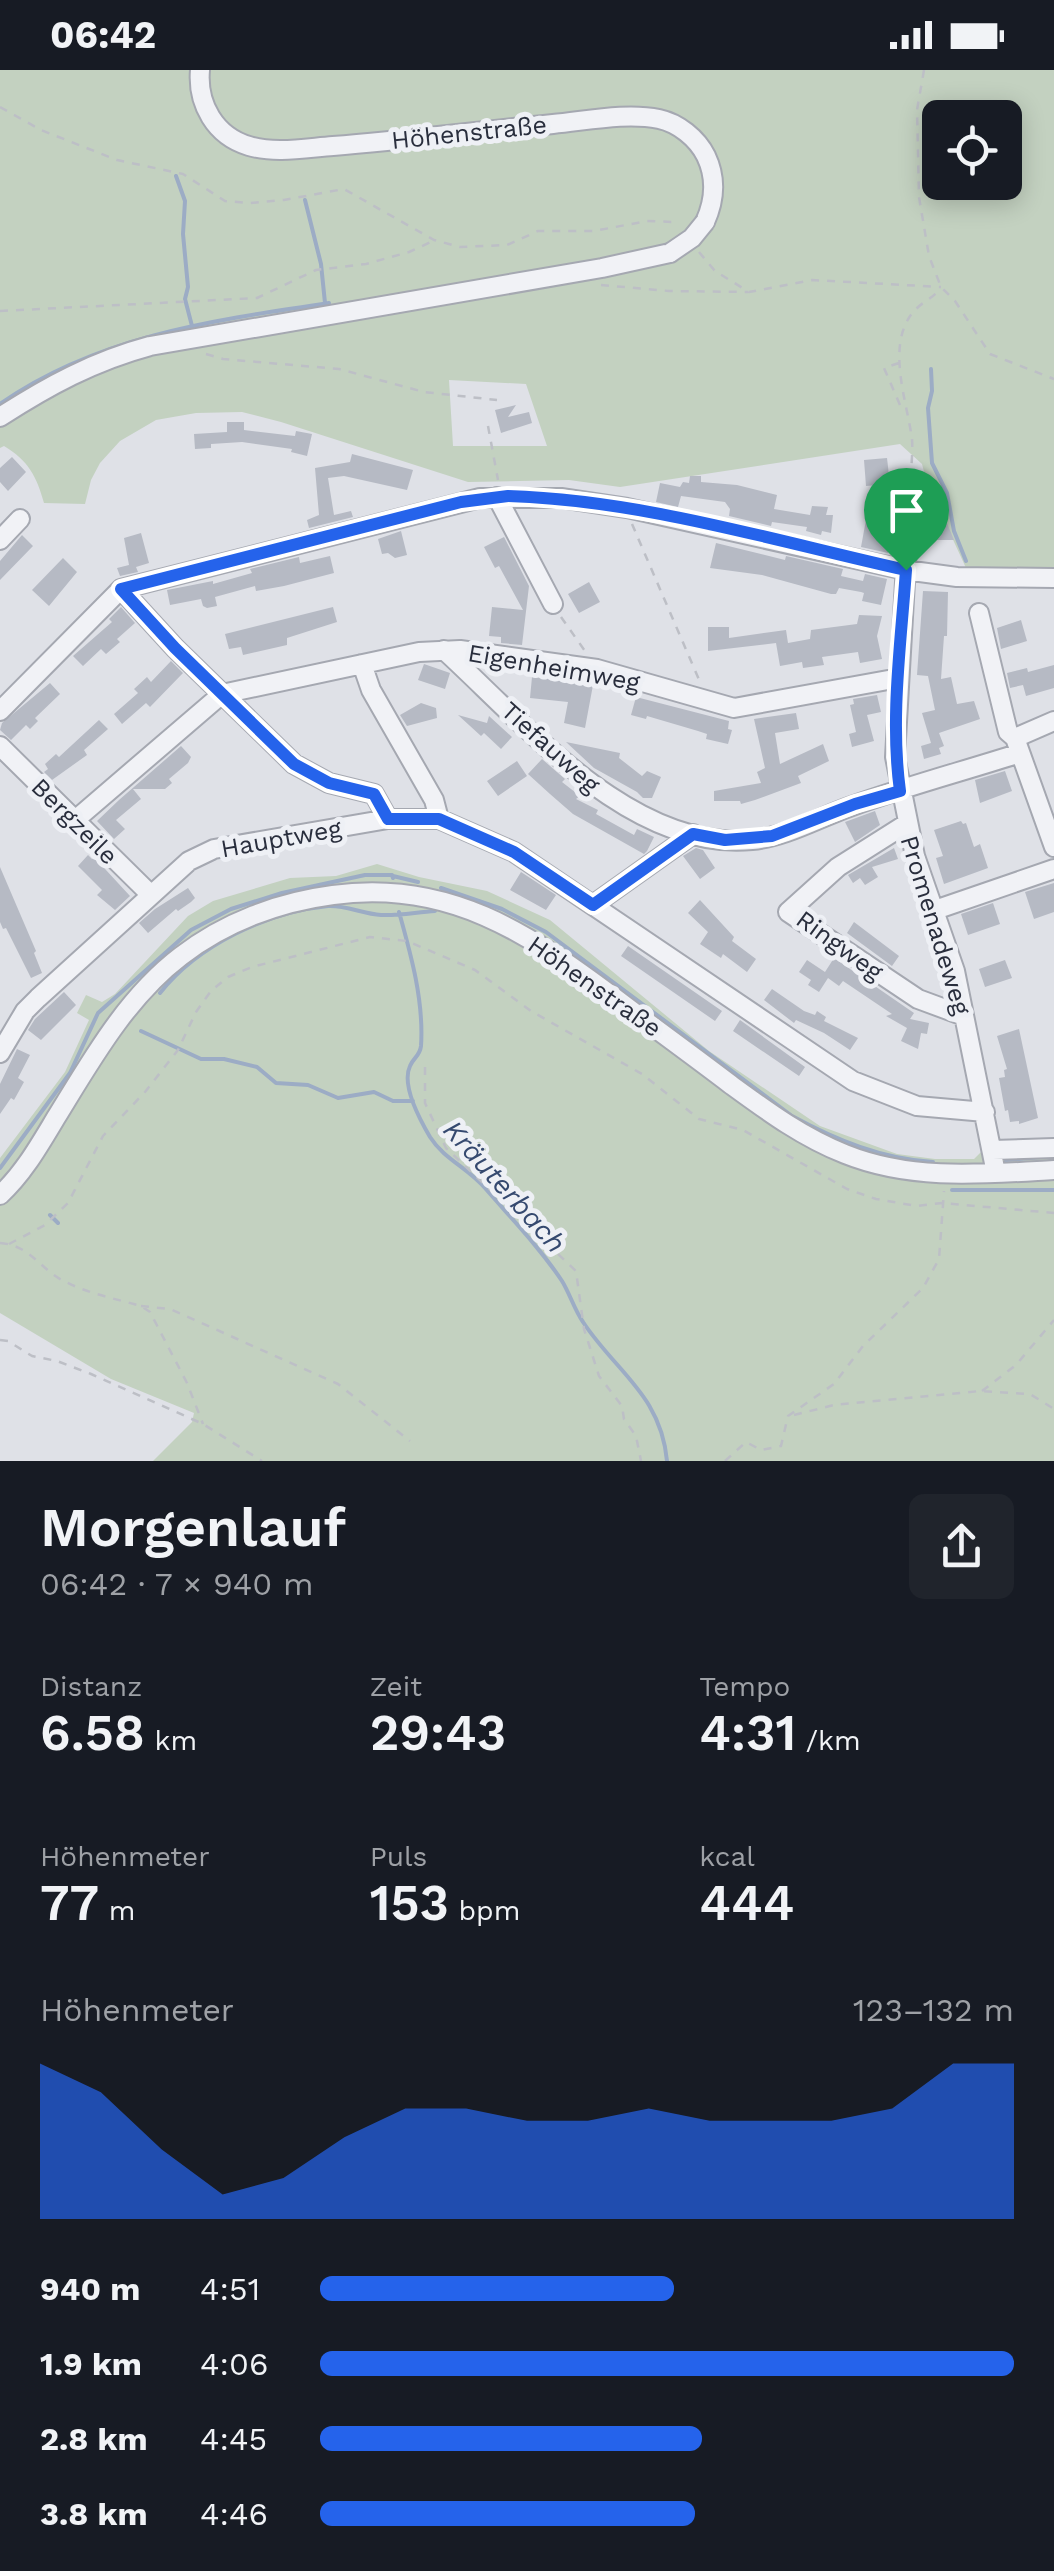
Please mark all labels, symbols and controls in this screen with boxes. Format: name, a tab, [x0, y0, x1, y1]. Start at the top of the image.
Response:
text: 06:42	[50, 13, 156, 57]
map controls	[922, 100, 1022, 200]
button: locate	[922, 100, 1022, 200]
street label: Höhenstraße	[390, 110, 548, 155]
pin	[864, 468, 949, 571]
icon: arrive	[879, 483, 934, 538]
street label: Eigenheimweg	[466, 638, 643, 697]
street label: Tiefauweg	[495, 696, 606, 800]
street label: Bergzeile	[26, 772, 124, 870]
street label: Hauptweg	[219, 814, 344, 863]
street label: Promenadeweg	[894, 832, 977, 1019]
street label: Ringweg	[791, 904, 889, 987]
street label: Höhenstraße	[522, 930, 667, 1043]
water label: Kräuterbach	[437, 1113, 573, 1259]
button: share	[909, 1494, 1014, 1599]
text: Morgenlauf	[40, 1495, 346, 1559]
text: 06:42 · 7 × 940 m	[40, 1565, 314, 1603]
text: Distanz	[40, 1670, 142, 1703]
text: Zeit	[370, 1670, 422, 1703]
text: Tempo	[699, 1670, 790, 1703]
text: 6.58	[40, 1703, 145, 1762]
text: 29:43	[370, 1703, 506, 1762]
text: 4:31	[699, 1703, 796, 1762]
text: km	[145, 1724, 197, 1757]
text: /km	[796, 1724, 861, 1757]
text: Höhenmeter	[40, 1840, 210, 1873]
text: Puls	[370, 1840, 427, 1873]
text: kcal	[699, 1840, 755, 1873]
text: 77	[40, 1873, 99, 1932]
text: 153	[370, 1873, 449, 1932]
text: 444	[699, 1873, 794, 1932]
text: m	[99, 1894, 135, 1927]
text: bpm	[449, 1894, 520, 1927]
text: Höhenmeter	[40, 1991, 234, 2029]
text: 123–132 m	[853, 1991, 1014, 2029]
text: 940 m	[40, 2270, 140, 2308]
text: 4:51	[200, 2270, 260, 2308]
text: 1.9 km	[40, 2345, 142, 2383]
text: 4:06	[200, 2345, 268, 2383]
text: 2.8 km	[40, 2420, 148, 2458]
text: 4:45	[200, 2420, 267, 2458]
text: 3.8 km	[40, 2495, 148, 2533]
text: 4:46	[200, 2495, 268, 2533]

